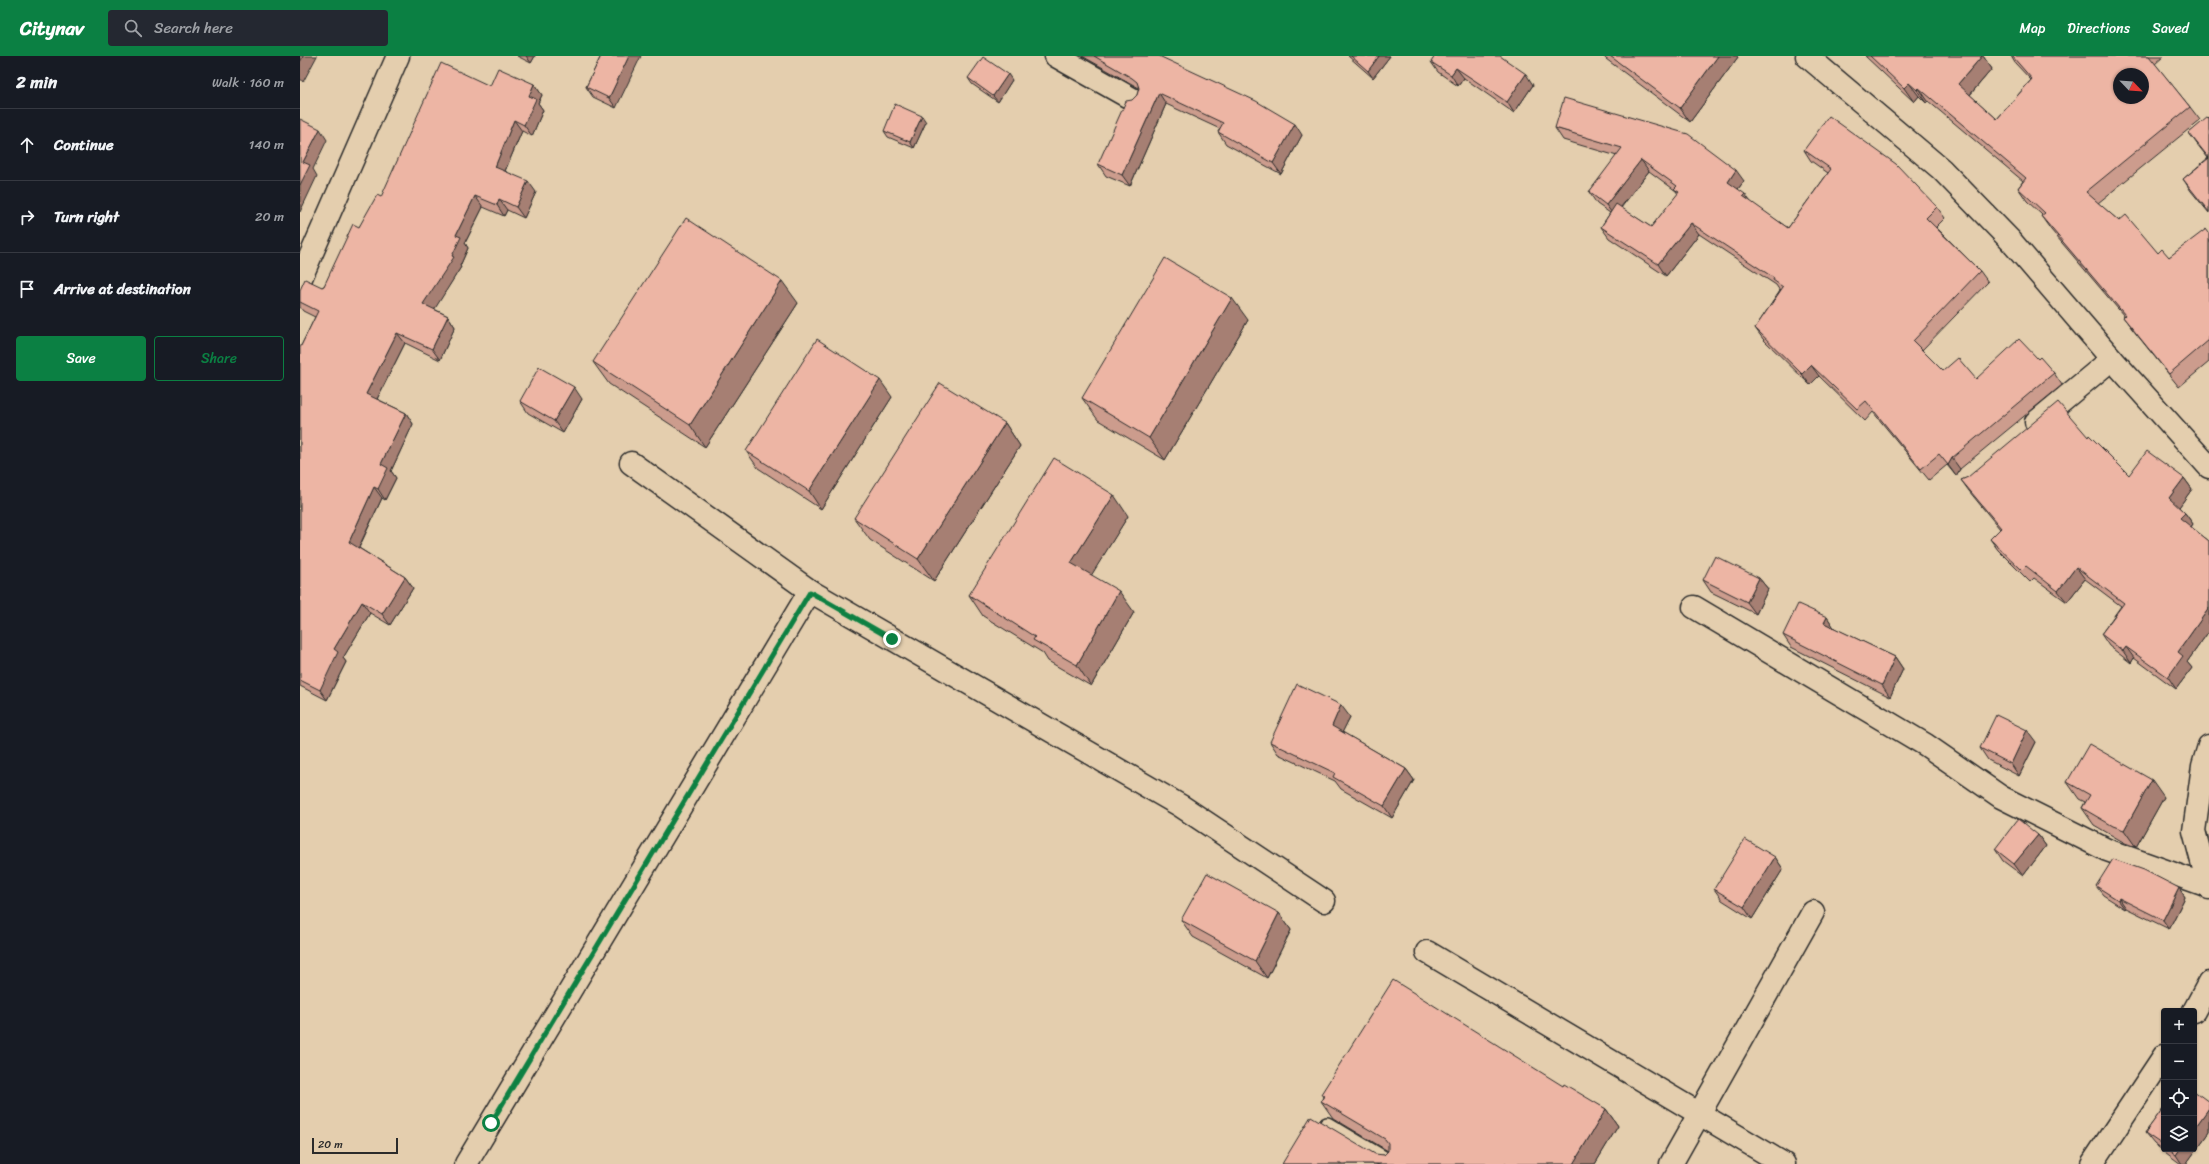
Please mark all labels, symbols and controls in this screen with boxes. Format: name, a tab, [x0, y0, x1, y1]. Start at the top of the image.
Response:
search box	[108, 10, 388, 46]
text: Citynav	[20, 12, 84, 45]
text: Search here	[154, 15, 233, 41]
text: Map	[2019, 16, 2045, 41]
text: Directions	[2067, 16, 2130, 41]
text: Saved	[2152, 16, 2189, 41]
icon: search	[122, 17, 144, 39]
text: 2 min	[16, 67, 57, 97]
north arrow	[2113, 68, 2149, 104]
text: Walk · 160 m	[212, 71, 284, 94]
text: Continue	[54, 132, 114, 158]
text: 140 m	[249, 133, 284, 156]
icon: ahead	[16, 134, 38, 156]
text: Turn right	[54, 204, 119, 230]
text: 20 m	[255, 205, 284, 228]
icon: right	[16, 206, 38, 228]
text: Arrive at destination	[54, 276, 191, 302]
icon: arrive	[16, 278, 38, 300]
button: Save	[16, 336, 146, 381]
button: Share	[154, 336, 284, 381]
route end	[883, 630, 901, 648]
map controls	[2161, 1008, 2197, 1152]
button: +	[2161, 1008, 2197, 1044]
button: −	[2161, 1044, 2197, 1080]
button: locate	[2161, 1080, 2197, 1116]
route start	[482, 1114, 500, 1132]
button: layers	[2161, 1116, 2197, 1152]
text: 20 m	[318, 1135, 343, 1154]
scale bar	[312, 1136, 398, 1155]

